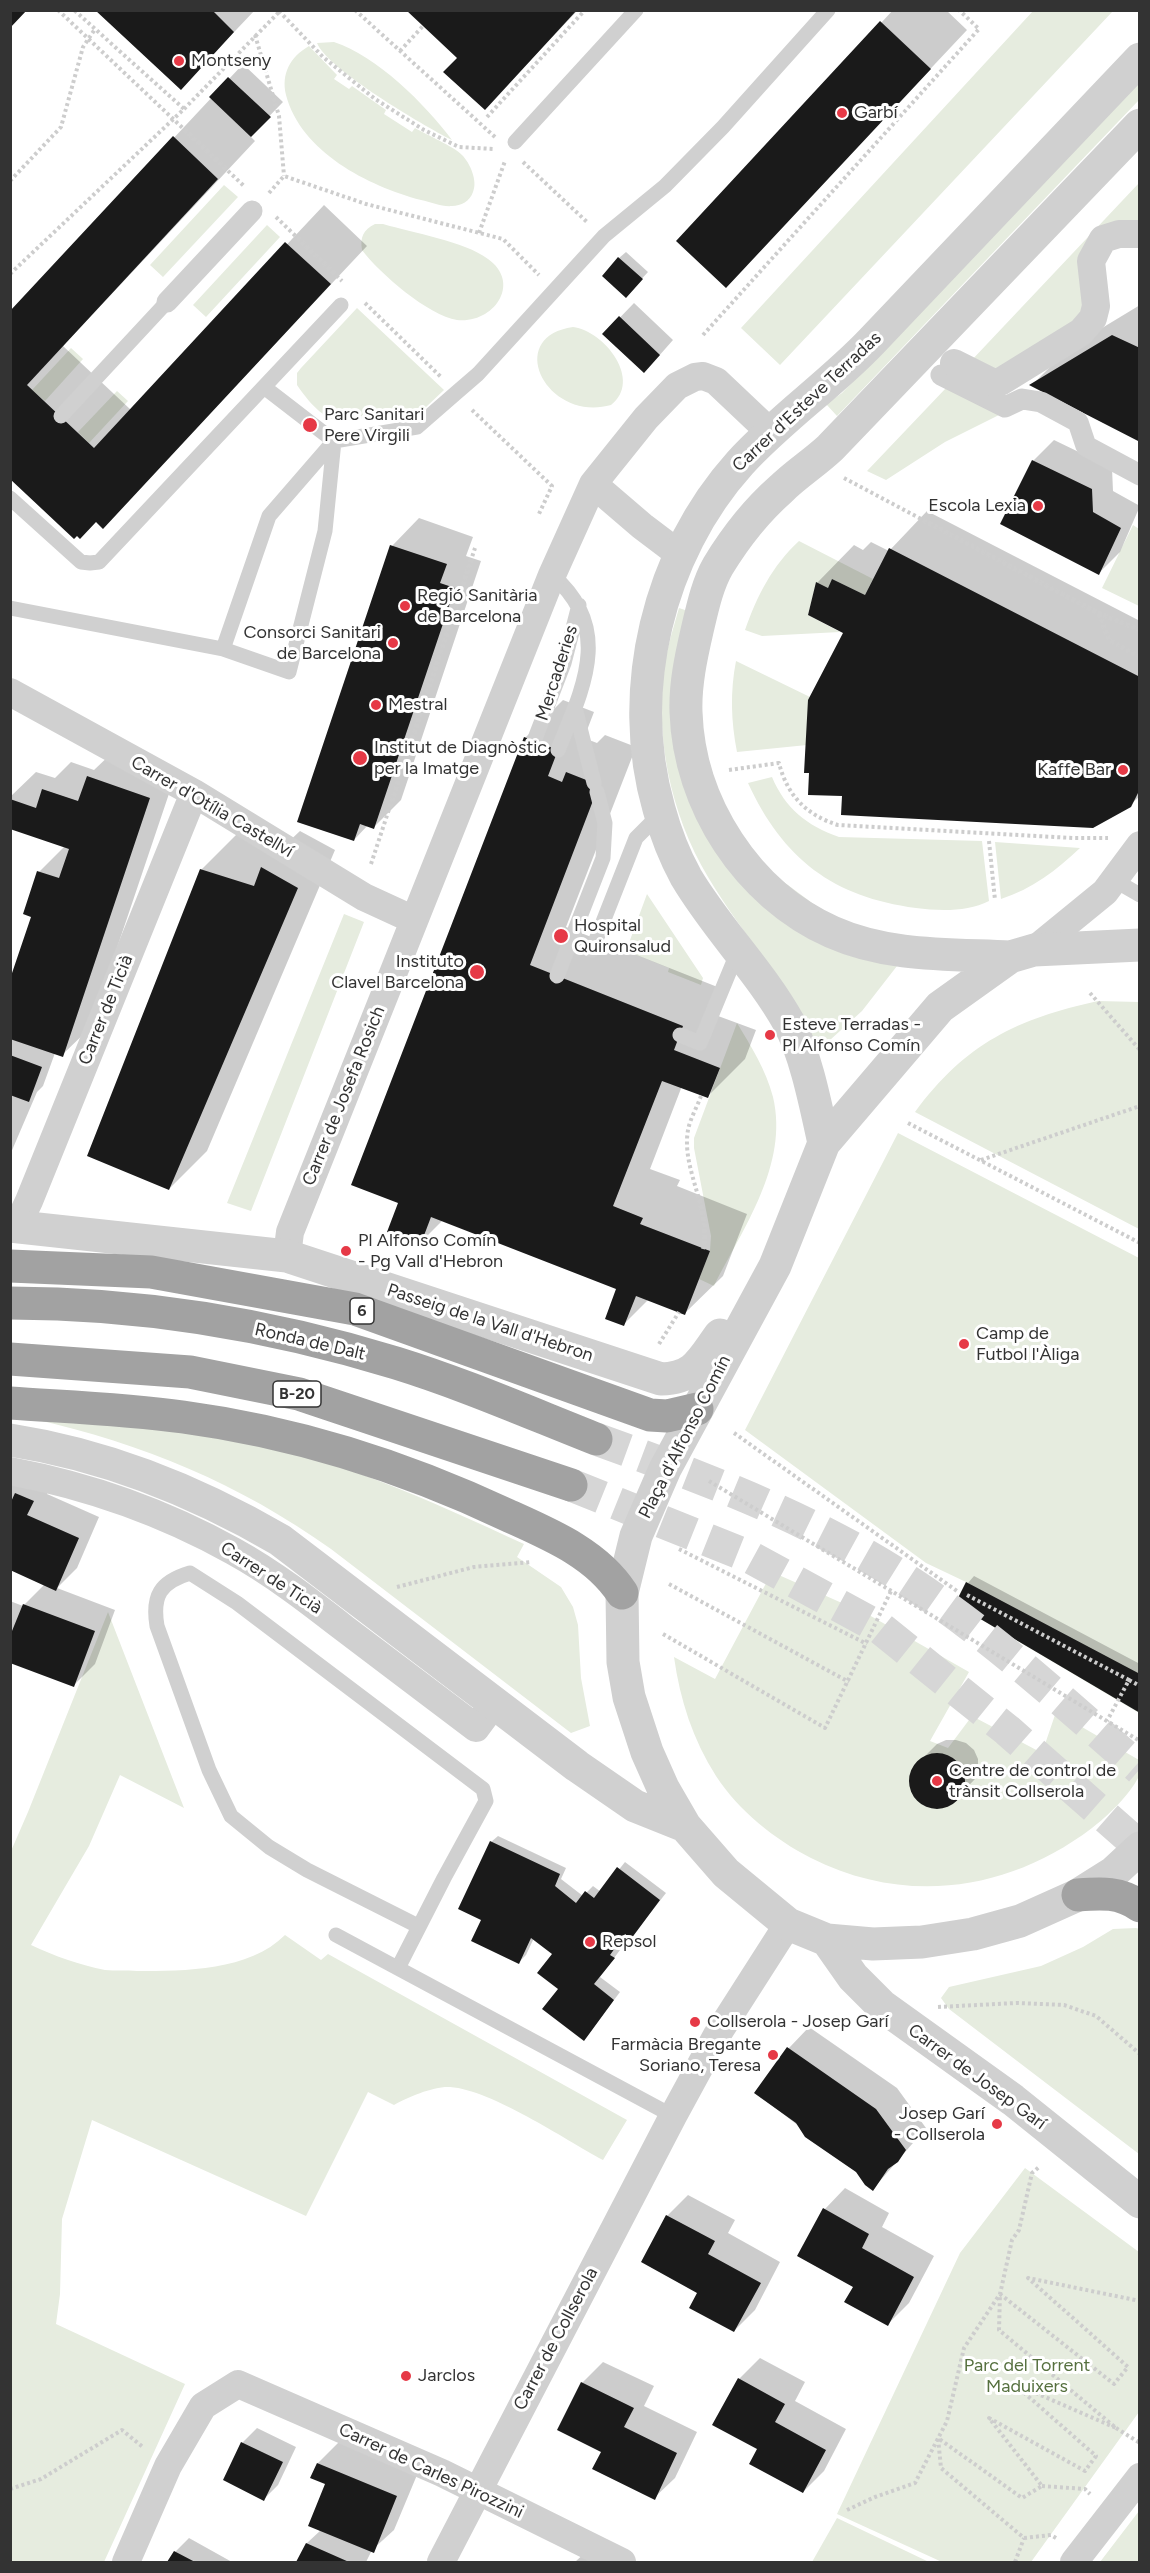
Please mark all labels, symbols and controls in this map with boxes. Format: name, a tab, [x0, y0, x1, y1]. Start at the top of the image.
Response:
place label: Montseny	[191, 50, 271, 72]
marker: Montseny	[172, 54, 186, 68]
place label: Garbí	[854, 102, 898, 124]
marker: Garbí	[835, 106, 849, 120]
street label: Carrer d'Esteve Terradas	[728, 327, 886, 477]
place label: Parc Sanitari Pere Virgili	[324, 404, 424, 446]
marker: Parc Sanitari Pere Virgili	[301, 416, 319, 434]
place label: Escola Lexia	[928, 495, 1026, 517]
marker: Escola Lexia	[1031, 499, 1045, 513]
place label: Regió Sanitària de Barcelona	[417, 585, 538, 628]
marker: Regió Sanitària de Barcelona	[398, 599, 412, 613]
place label: Consorci Sanitari de Barcelona	[244, 622, 381, 664]
street label: Mercaderies	[531, 623, 583, 723]
marker: Consorci Sanitari de Barcelona	[386, 636, 400, 650]
place label: Mestral	[388, 694, 447, 716]
marker: Mestral	[369, 698, 383, 712]
place label: Institut de Diagnòstic per la Imatge	[374, 737, 547, 780]
marker: Institut de Diagnòstic per la Imatge	[351, 749, 369, 767]
street label: Carrer d'Otília Castellví	[127, 752, 297, 862]
place label: Kaffe Bar	[1037, 759, 1111, 781]
marker: Kaffe Bar	[1116, 763, 1130, 777]
place label: Hospital Quironsalud	[574, 915, 671, 958]
marker: Hospital Quironsalud	[552, 927, 570, 945]
place label: Instituto Clavel Barcelona	[331, 951, 464, 994]
street label: Carrer de Ticià	[74, 952, 138, 1068]
marker: Instituto Clavel Barcelona	[468, 963, 486, 981]
street label: Carrer de Josefa Rosich	[298, 1003, 390, 1189]
place label: Esteve Terradas - Pl Alfonso Comín	[782, 1014, 921, 1056]
marker: Esteve Terradas - Pl Alfonso Comín	[763, 1028, 777, 1042]
place label: Pl Alfonso Comín - Pg Vall d'Hebron	[358, 1230, 503, 1272]
marker: Pl Alfonso Comín - Pg Vall d'Hebron	[339, 1244, 353, 1258]
street label: Passeig de la Vall d'Hebron	[384, 1279, 596, 1367]
road number: 6	[350, 1298, 374, 1324]
street label: Ronda de Dalt	[252, 1319, 368, 1365]
place label: Camp de Futbol l'Àliga	[976, 1323, 1079, 1366]
marker: Camp de Futbol l'Àliga	[957, 1337, 971, 1351]
street label: Plaça d'Alfonso Comín	[634, 1352, 736, 1522]
road number: B-20	[273, 1381, 321, 1407]
street label: Carrer de Ticià	[216, 1537, 326, 1619]
place label: Centre de control de trànsit Collserola	[949, 1760, 1116, 1802]
marker: Centre de control de trànsit Collserola	[930, 1774, 944, 1788]
place label: Repsol	[602, 1931, 657, 1953]
marker: Repsol	[583, 1935, 597, 1949]
place label: Collserola - Josep Garí	[707, 2011, 889, 2033]
marker: Collserola - Josep Garí	[688, 2015, 702, 2029]
street label: Carrer de Josep Garí	[904, 2020, 1050, 2134]
place label: Farmàcia Bregante Soriano, Teresa	[611, 2034, 761, 2076]
marker: Farmàcia Bregante Soriano, Teresa	[766, 2048, 780, 2062]
place label: Josep Garí - Collserola	[894, 2103, 985, 2146]
marker: Josep Garí - Collserola	[990, 2117, 1004, 2131]
street label: Carrer de Collserola	[509, 2264, 603, 2414]
park label: Parc del Torrent Maduixers	[964, 2355, 1090, 2398]
place label: Jarclos	[418, 2365, 475, 2387]
marker: Jarclos	[399, 2369, 413, 2383]
street label: Carrer de Carles Pirozzini	[335, 2419, 527, 2523]

